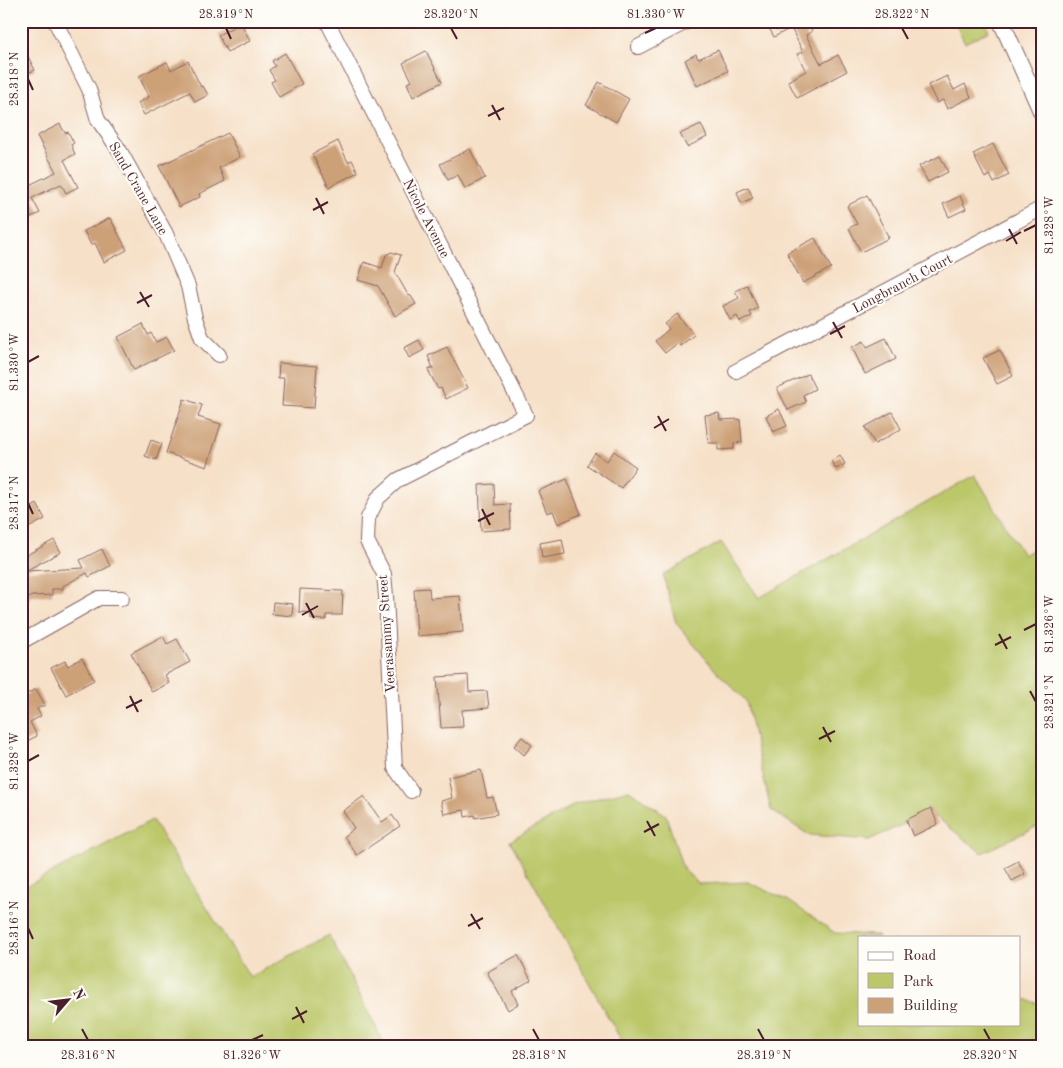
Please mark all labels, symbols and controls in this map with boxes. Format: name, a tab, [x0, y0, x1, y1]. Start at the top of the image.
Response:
text: 28.319°N	[199, 9, 253, 21]
text: 28.320°N	[424, 9, 478, 21]
text: 81.330°W	[627, 9, 685, 21]
text: 28.322°N	[875, 9, 929, 21]
text: 28.318°N	[9, 52, 21, 106]
street label: Sand Crane Lane	[106, 140, 170, 237]
street label: Nicole Avenue	[400, 177, 452, 260]
text: 81.328°W	[1044, 196, 1056, 254]
street label: Longbranch Court	[850, 252, 955, 316]
text: 81.330°W	[9, 333, 21, 391]
text: 28.317°N	[9, 476, 21, 530]
street label: Veerasammy Street	[376, 574, 398, 694]
text: 81.326°W	[1044, 595, 1056, 653]
text: 28.321°N	[1044, 675, 1056, 729]
text: 81.328°W	[9, 732, 21, 790]
text: 28.316°N	[9, 901, 21, 955]
legend	[858, 936, 1020, 1026]
text: Road	[903, 949, 937, 964]
text: Park	[903, 975, 934, 990]
north arrow	[42, 976, 92, 1026]
text: N	[70, 986, 87, 1003]
text: Building	[903, 999, 958, 1014]
text: 28.316°N	[61, 1050, 115, 1062]
text: 81.326°W	[223, 1050, 281, 1062]
text: 28.318°N	[512, 1050, 566, 1062]
text: 28.319°N	[737, 1050, 791, 1062]
text: 28.320°N	[963, 1050, 1017, 1062]

